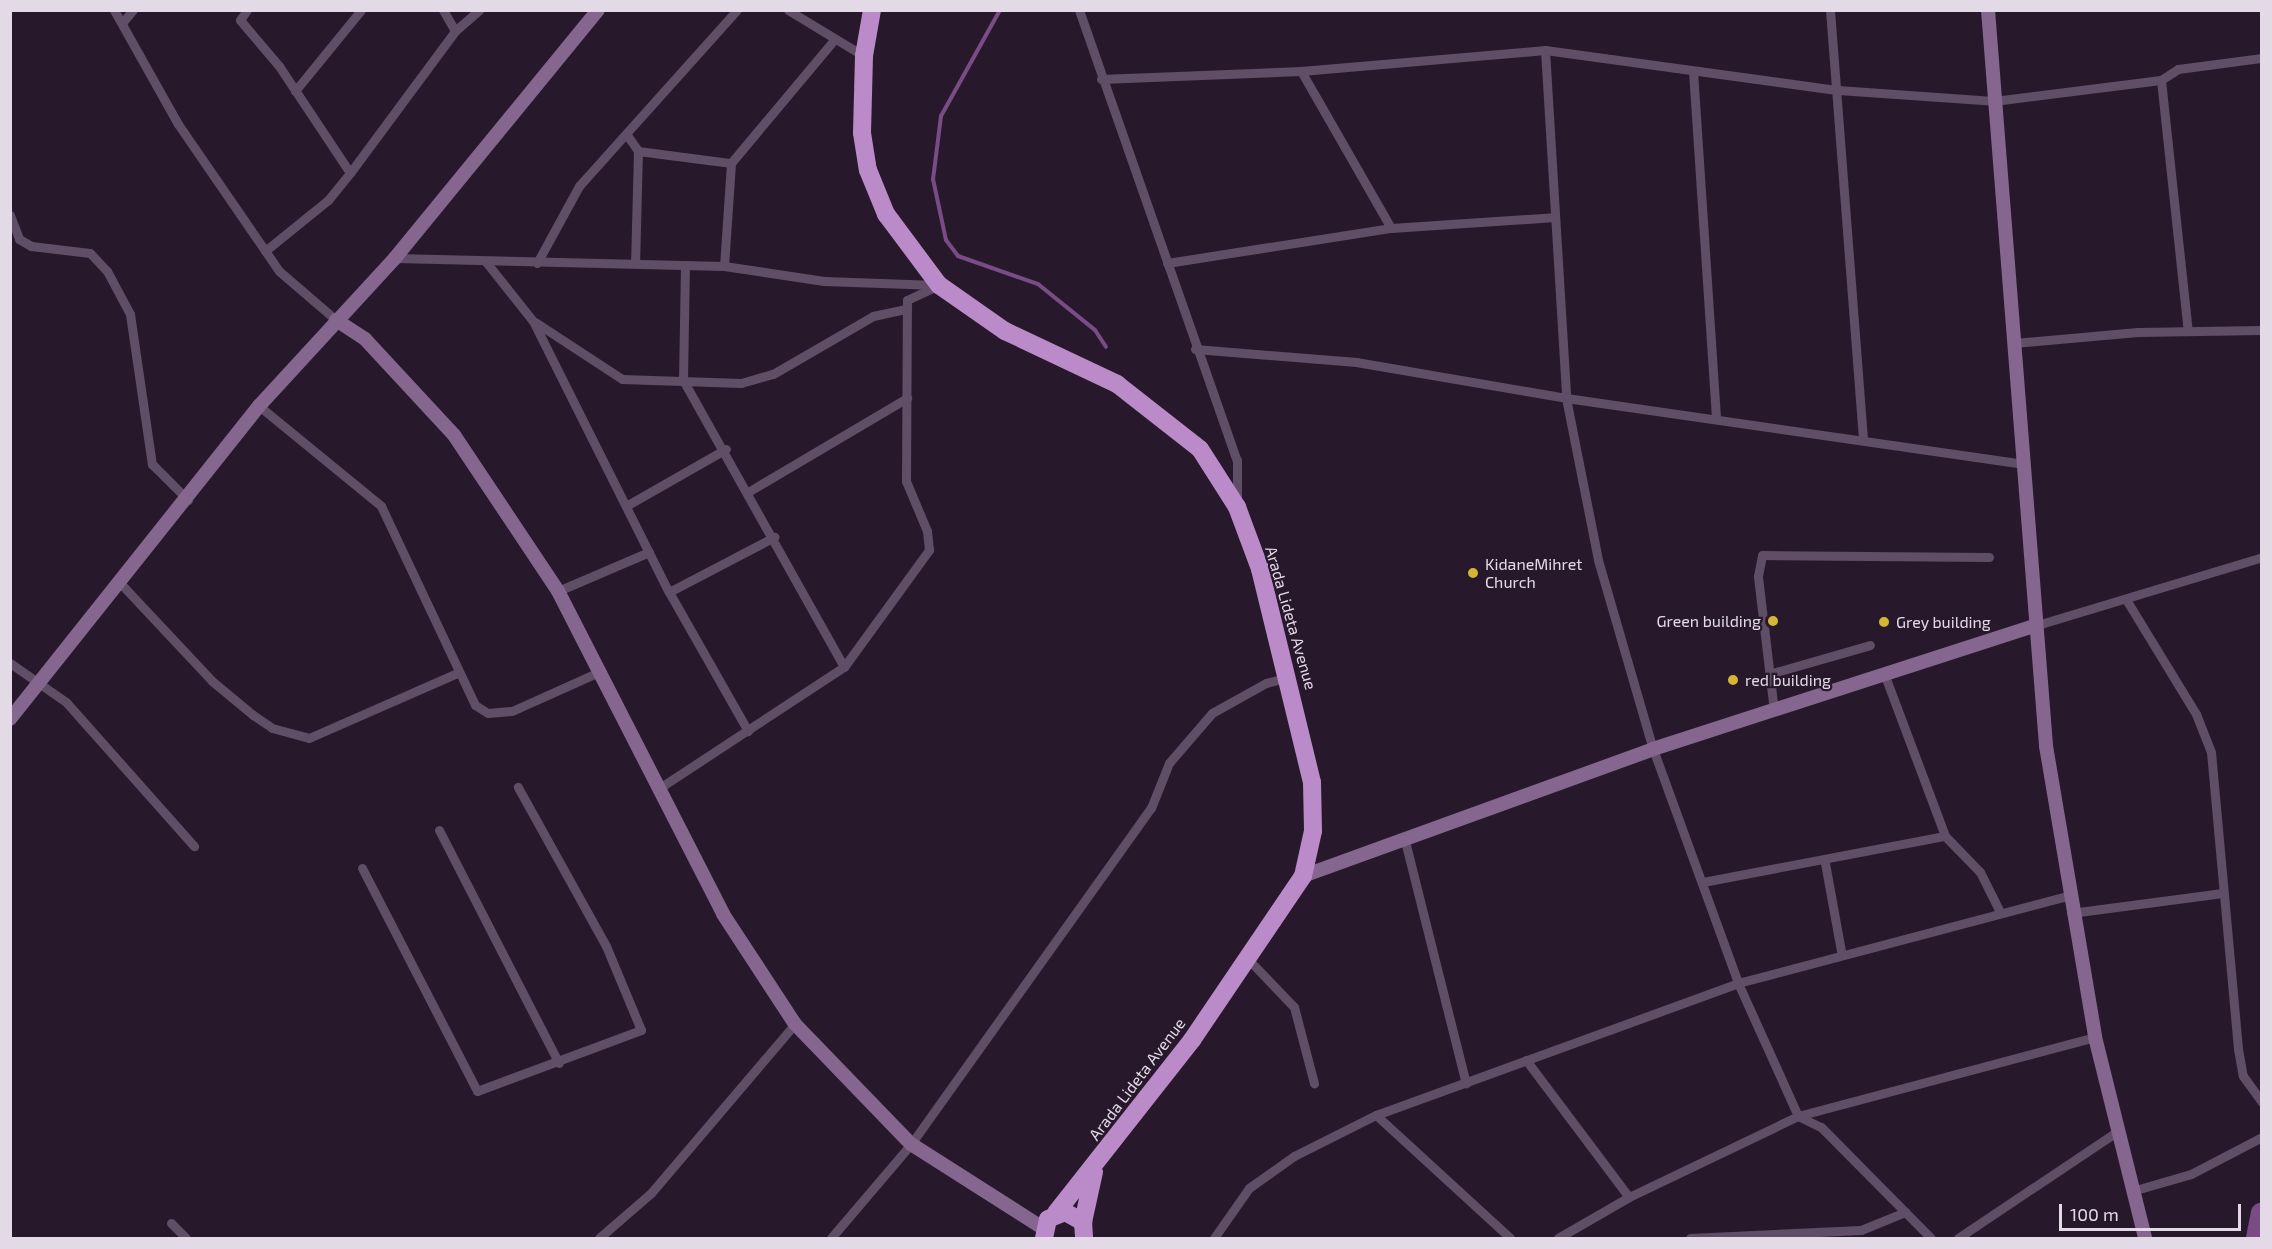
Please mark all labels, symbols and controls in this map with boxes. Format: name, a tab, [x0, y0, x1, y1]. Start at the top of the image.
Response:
street label: Arada Lideta Avenue	[1261, 544, 1321, 692]
place label: KidaneMihret Church	[1485, 554, 1582, 592]
marker: KidaneMihret Church	[1466, 566, 1480, 580]
place label: Green building	[1656, 611, 1761, 631]
place label: Grey building	[1896, 612, 1991, 632]
marker: Green building	[1766, 614, 1780, 628]
marker: Grey building	[1877, 615, 1891, 629]
place label: red building	[1745, 670, 1831, 690]
marker: red building	[1726, 673, 1740, 687]
street label: Arada Lideta Avenue	[1085, 1014, 1189, 1144]
scale bar	[2062, 1192, 2244, 1230]
text: 100 m	[2070, 1203, 2119, 1225]

